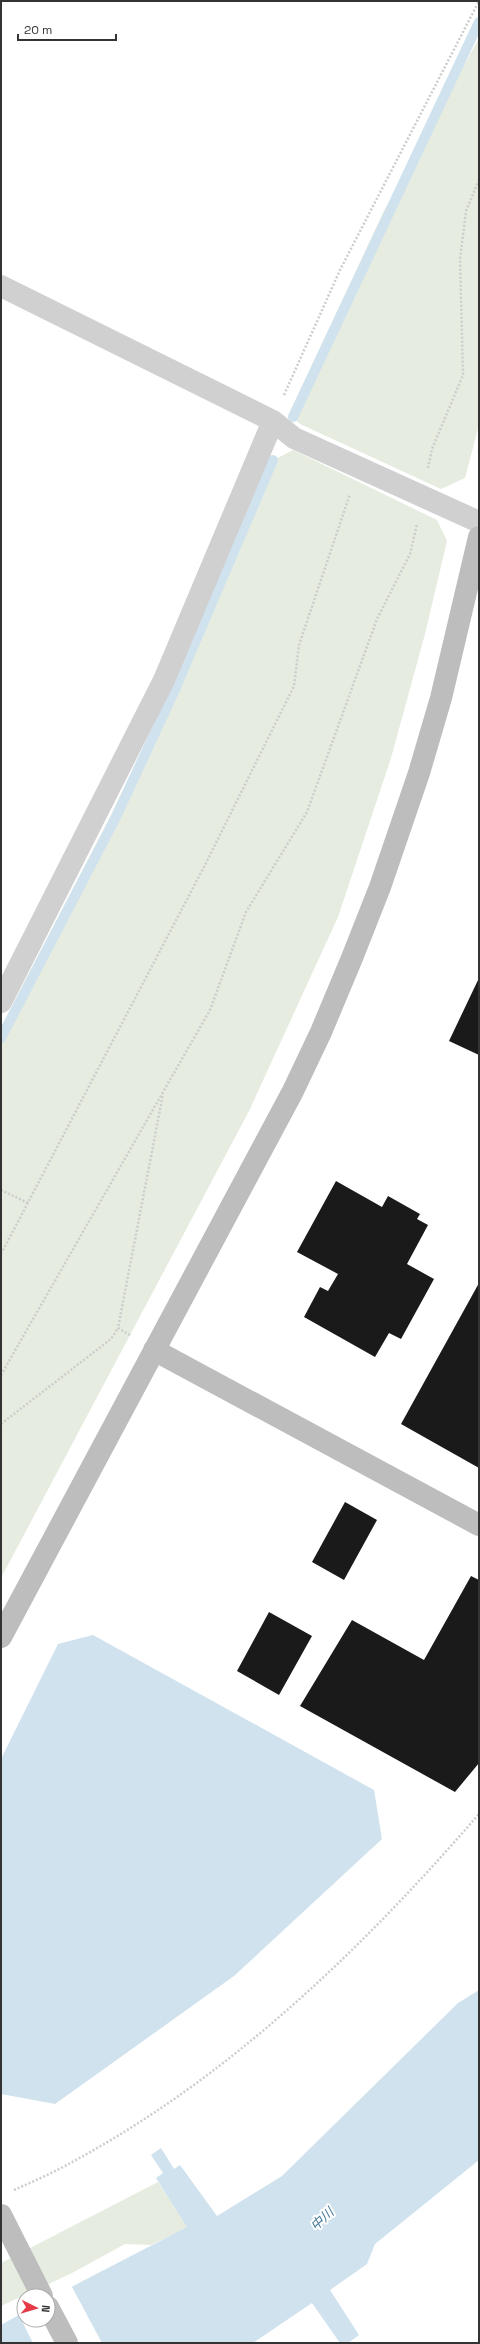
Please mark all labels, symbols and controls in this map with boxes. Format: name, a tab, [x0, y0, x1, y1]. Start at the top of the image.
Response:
scale bar	[18, 16, 116, 42]
text: 20 m	[24, 22, 52, 38]
water label: 中川	[307, 2203, 339, 2234]
north arrow	[16, 2288, 56, 2328]
text: N	[39, 2305, 53, 2313]

